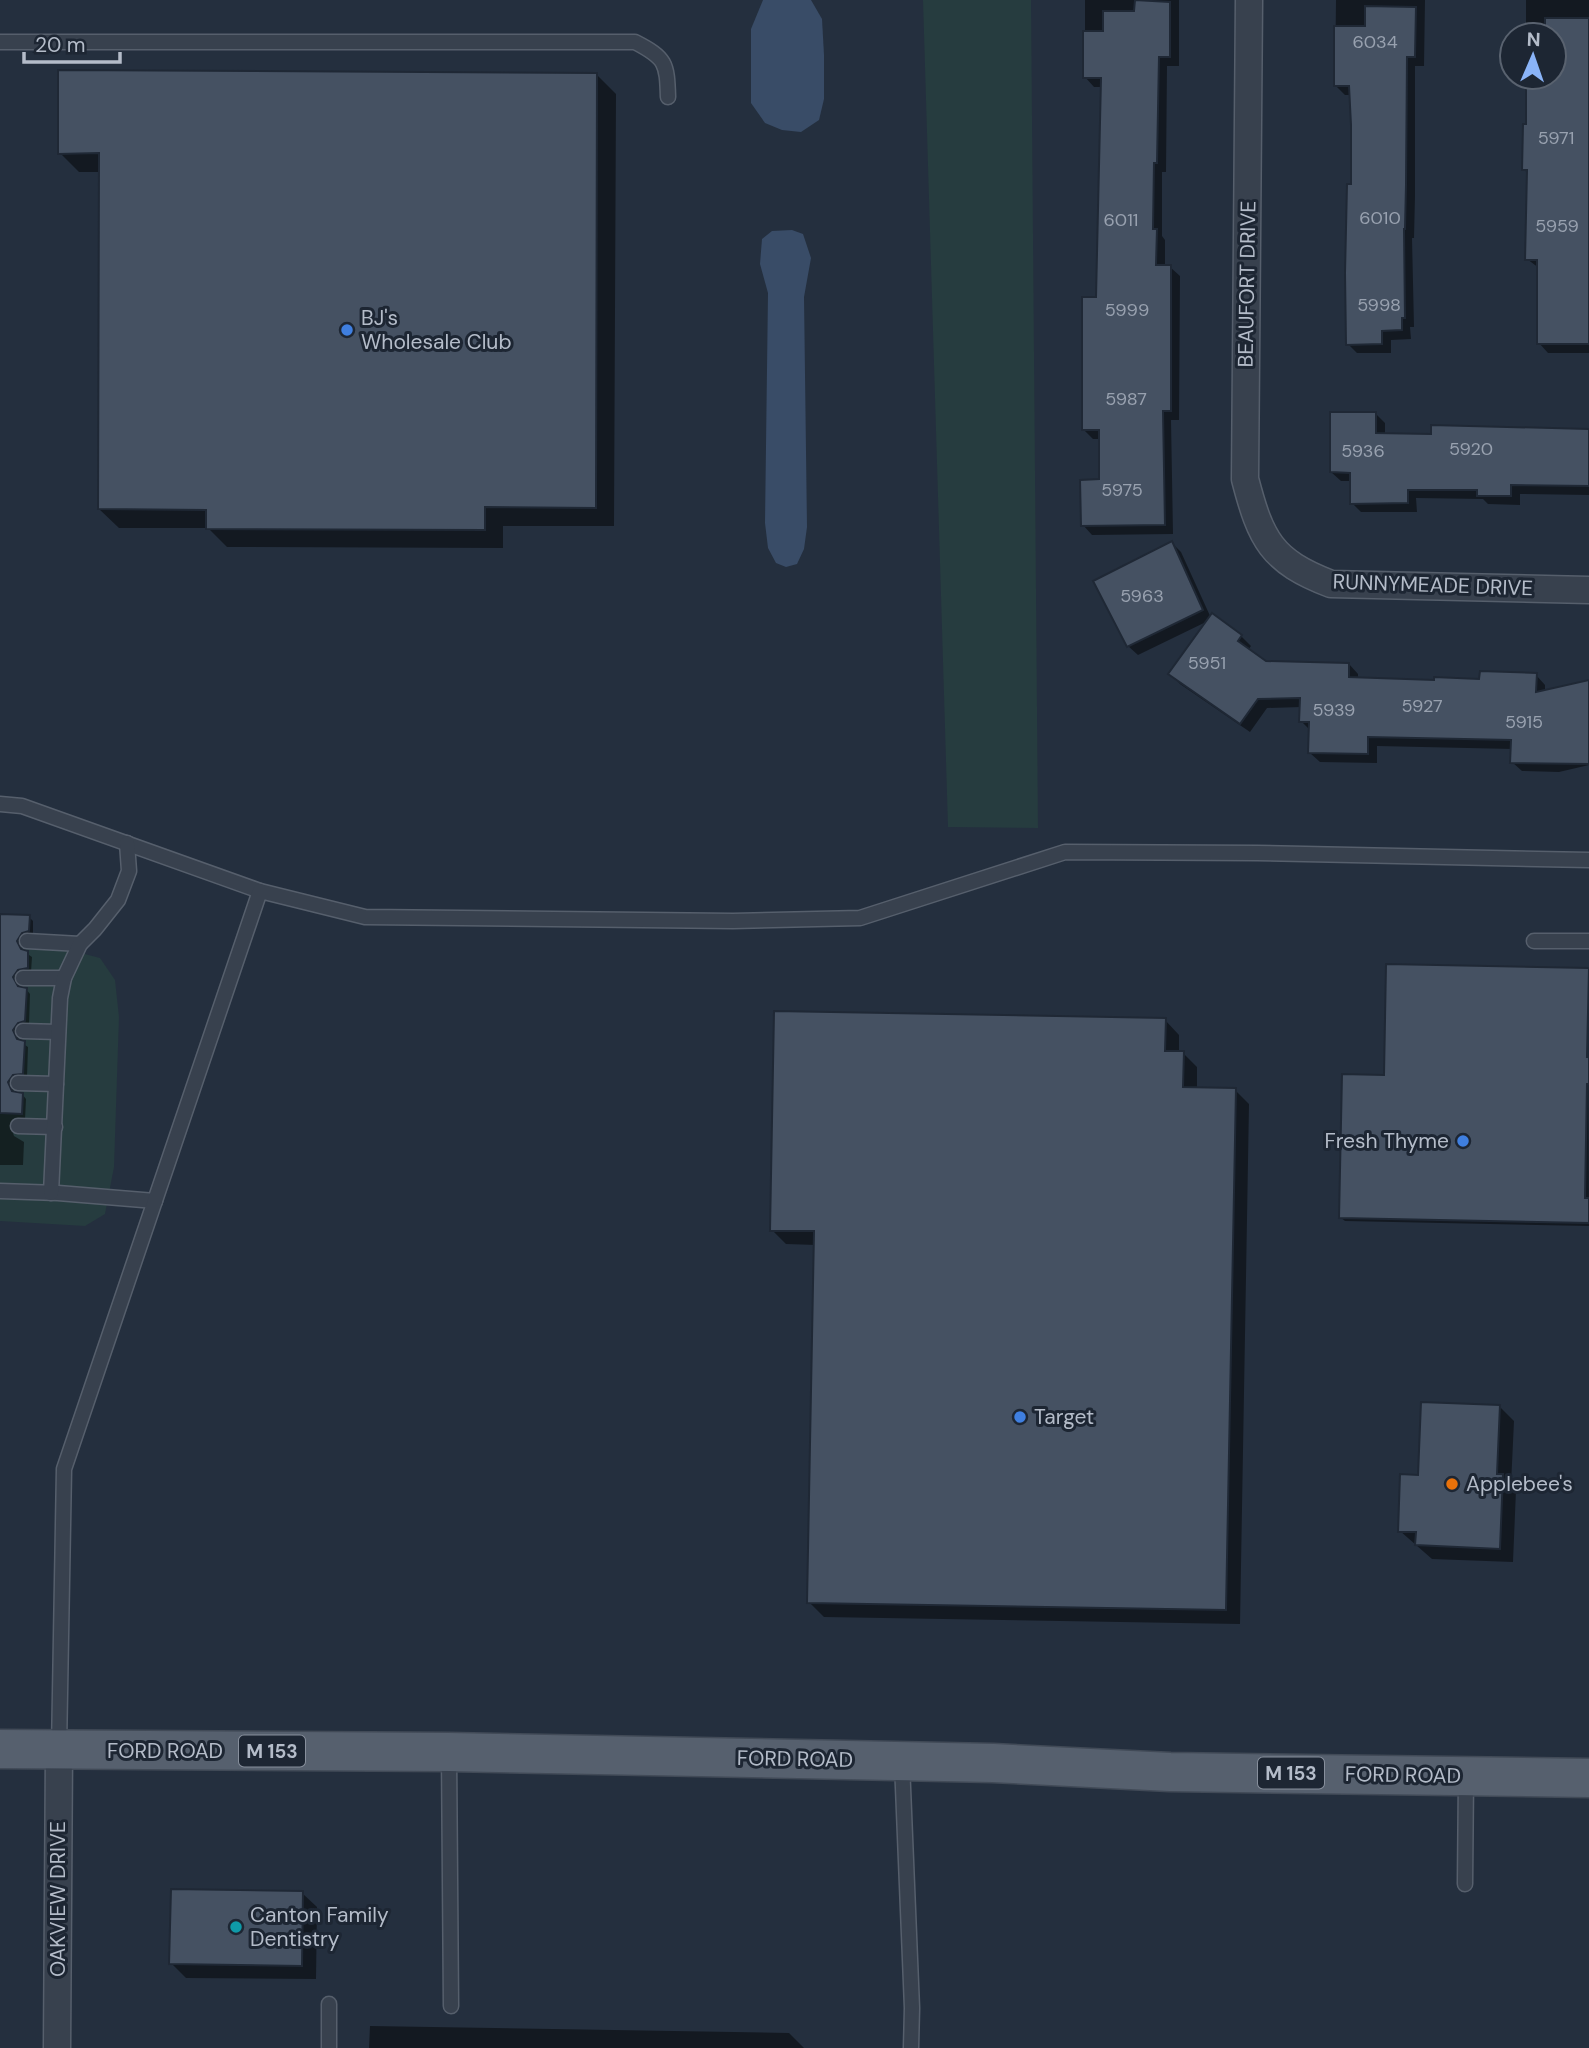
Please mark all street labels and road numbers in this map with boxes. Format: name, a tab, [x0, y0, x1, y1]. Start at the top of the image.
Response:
street label: BEAUFORT DRIVE	[1232, 200, 1262, 368]
street label: RUNNYMEADE DRIVE	[1332, 568, 1534, 602]
road number: M 153	[239, 1736, 305, 1766]
street label: FORD ROAD	[107, 1737, 223, 1765]
street label: FORD ROAD	[737, 1744, 853, 1774]
road number: M 153	[1258, 1758, 1324, 1788]
street label: FORD ROAD	[1345, 1760, 1461, 1790]
street label: OAKVIEW DRIVE	[44, 1821, 72, 1977]

